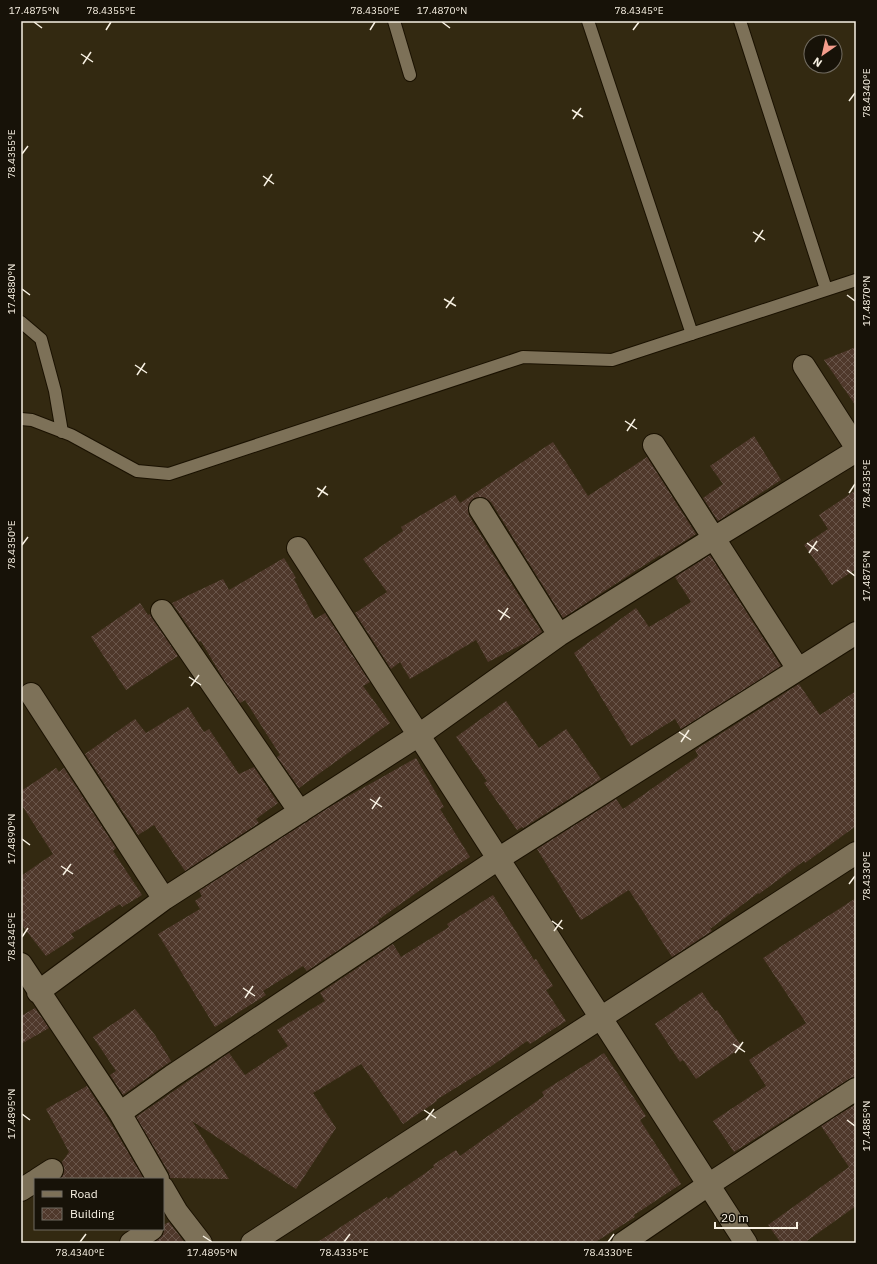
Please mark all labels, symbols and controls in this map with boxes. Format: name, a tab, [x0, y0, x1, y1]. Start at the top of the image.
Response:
text: 17.4875°N	[9, 4, 59, 17]
text: 78.4355°E	[86, 4, 136, 17]
text: 78.4350°E	[350, 4, 400, 17]
text: 17.4870°N	[417, 4, 467, 17]
text: 78.4345°E	[614, 4, 664, 17]
north arrow	[803, 34, 843, 74]
text: N	[810, 54, 825, 70]
text: 78.4340°E	[860, 68, 873, 118]
text: 78.4355°E	[5, 129, 18, 179]
text: 17.4880°N	[5, 264, 18, 314]
text: 17.4870°N	[860, 276, 873, 326]
text: 78.4335°E	[860, 459, 873, 509]
text: 78.4350°E	[5, 520, 18, 570]
text: 17.4875°N	[860, 551, 873, 601]
text: 17.4890°N	[5, 814, 18, 864]
text: 78.4330°E	[860, 851, 873, 901]
text: 78.4345°E	[5, 912, 18, 962]
text: 17.4895°N	[5, 1089, 18, 1139]
text: 17.4885°N	[860, 1101, 873, 1151]
legend	[34, 1178, 164, 1230]
text: Road	[70, 1186, 98, 1201]
scale bar	[715, 1204, 797, 1230]
text: Building	[70, 1206, 115, 1221]
text: 20 m	[721, 1210, 749, 1225]
text: 78.4340°E	[55, 1246, 105, 1259]
text: 17.4895°N	[187, 1246, 237, 1259]
text: 78.4335°E	[319, 1246, 369, 1259]
text: 78.4330°E	[583, 1246, 633, 1259]

